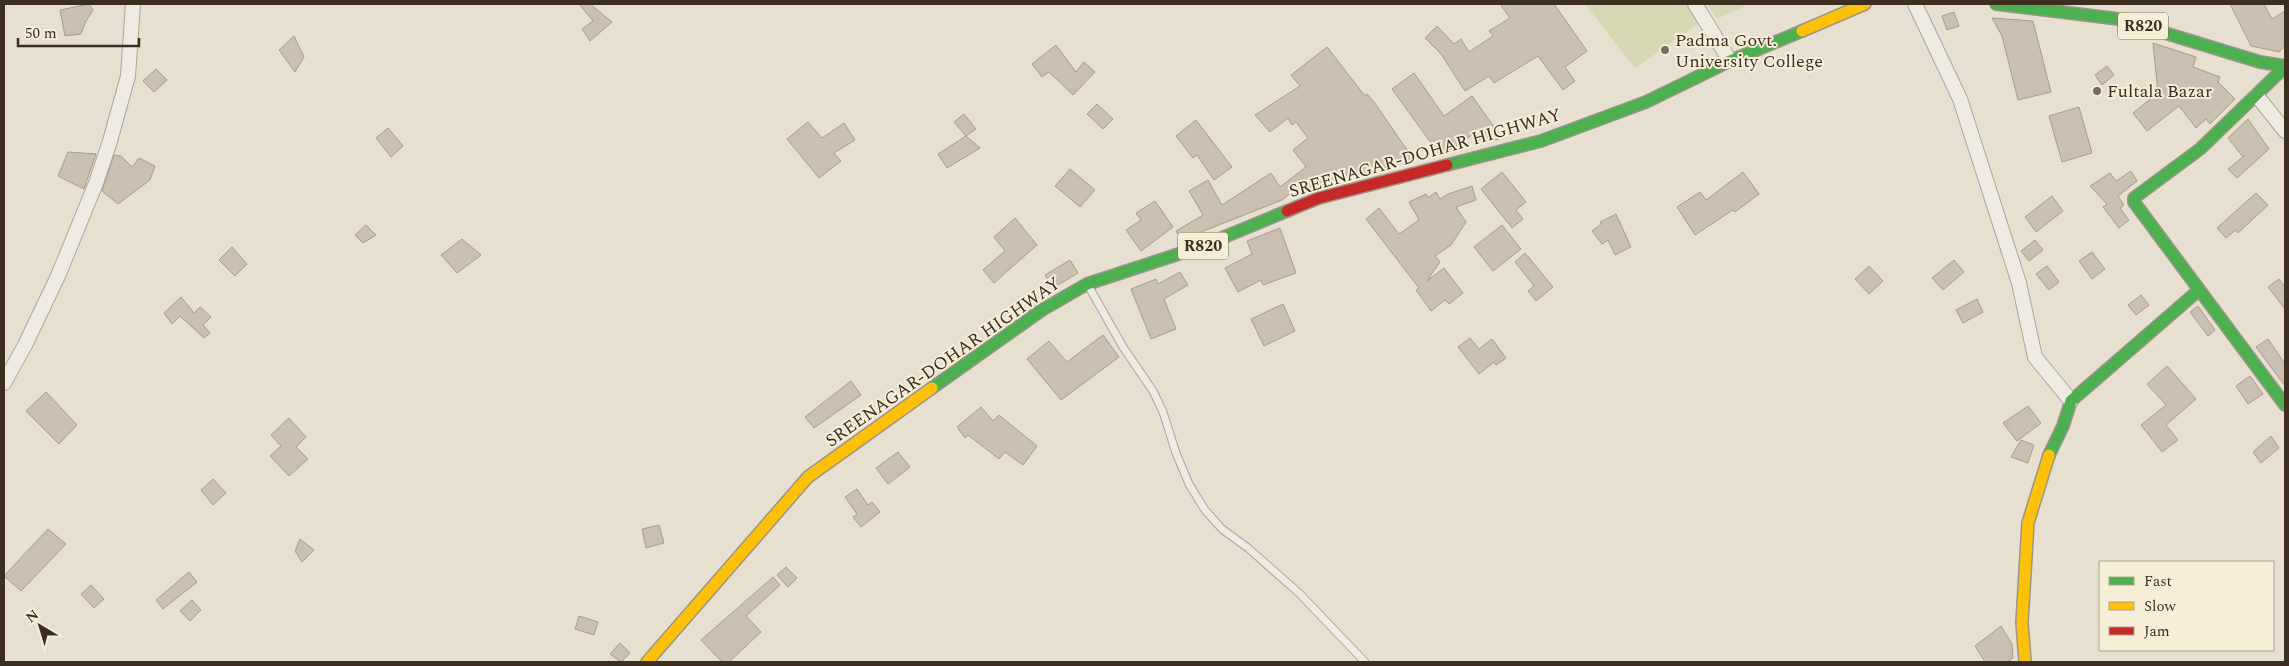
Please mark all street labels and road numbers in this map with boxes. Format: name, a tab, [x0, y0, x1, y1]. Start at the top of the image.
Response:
road number: R820	[2118, 12, 2168, 40]
street label: SREENAGAR-DOHAR HIGHWAY	[1286, 101, 1564, 205]
road number: R820	[1178, 232, 1228, 260]
street label: SREENAGAR-DOHAR HIGHWAY	[820, 270, 1066, 454]

